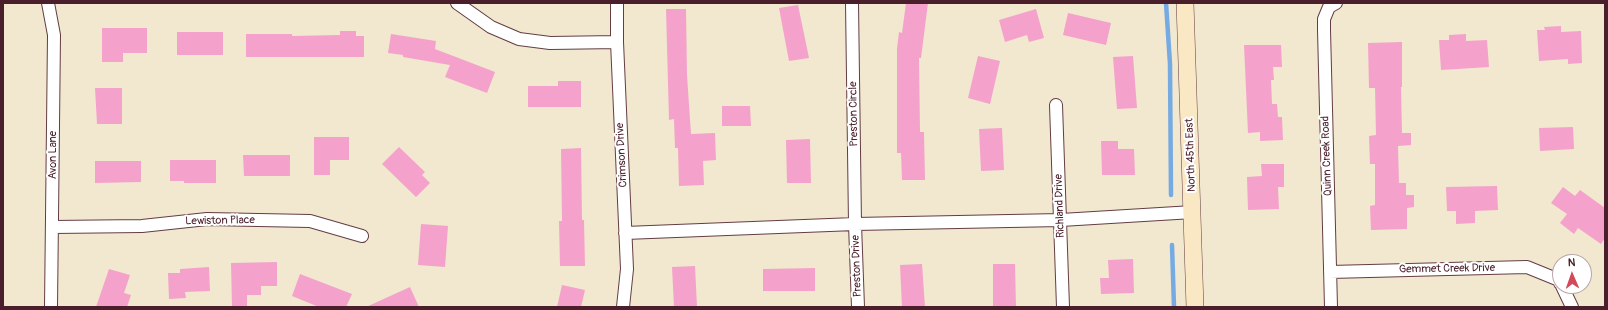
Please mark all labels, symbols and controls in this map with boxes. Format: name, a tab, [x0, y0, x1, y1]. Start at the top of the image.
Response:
street label: Preston Circle	[847, 81, 861, 147]
street label: Quinn Creek Road	[1319, 116, 1335, 196]
street label: North 45th East	[1183, 118, 1199, 192]
street label: Crimson Drive	[614, 122, 630, 188]
street label: Avon Lane	[46, 131, 60, 179]
street label: Richland Drive	[1052, 174, 1068, 238]
street label: Lewiston Place	[185, 214, 255, 228]
street label: Preston Drive	[849, 235, 865, 297]
north arrow	[1552, 254, 1592, 294]
text: N	[1568, 256, 1576, 269]
street label: Gemmet Creek Drive	[1399, 262, 1495, 276]

